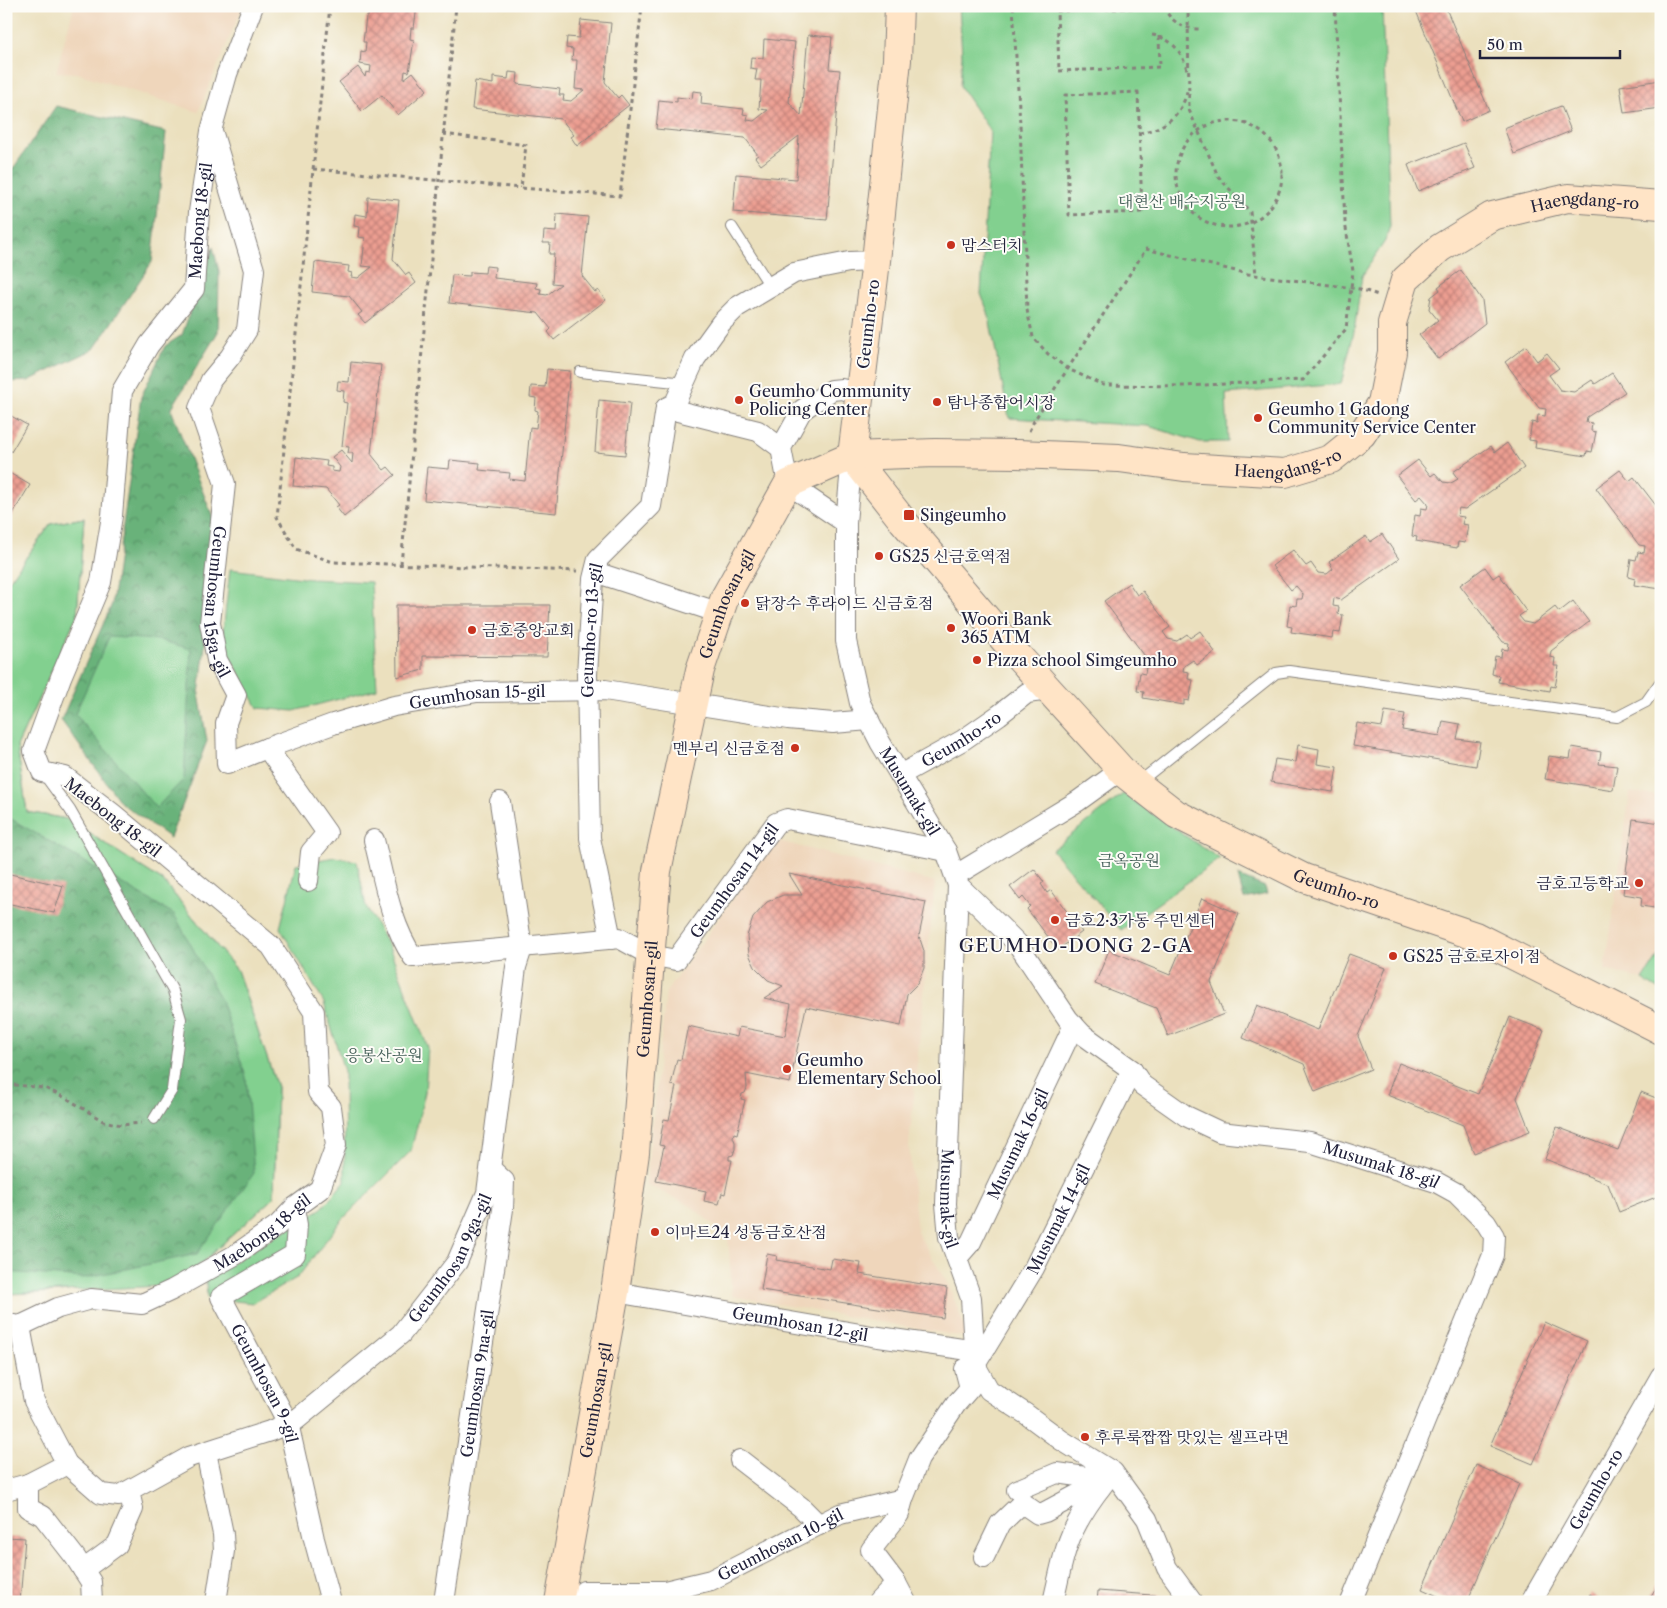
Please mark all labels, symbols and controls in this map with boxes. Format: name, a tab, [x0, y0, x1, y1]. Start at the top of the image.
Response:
scale bar	[1480, 28, 1620, 60]
text: 50 m	[1487, 35, 1523, 54]
street label: Maebong 18-gil	[185, 161, 216, 280]
street label: Haengdang-ro	[1528, 188, 1640, 217]
park label: 대현산 배수지공원	[1118, 191, 1246, 211]
place label: 맘스터치	[961, 235, 1023, 255]
marker: 맘스터치	[945, 239, 957, 251]
street label: Geumho-ro	[853, 278, 883, 370]
place label: Geumho Community Policing Center	[749, 381, 912, 419]
place label: 탐나종합어시장	[947, 392, 1056, 412]
marker: Geumho Community Policing Center	[733, 394, 745, 406]
marker: 탐나종합어시장	[931, 396, 943, 408]
place label: Geumho 1 Gadong Community Service Center	[1268, 399, 1476, 437]
marker: Geumho 1 Gadong Community Service Center	[1252, 412, 1264, 424]
street label: Haengdang-ro	[1233, 444, 1346, 483]
place label: Singeumho	[920, 505, 1007, 525]
marker: Singeumho	[902, 508, 916, 522]
street label: Geumhosan 15ga-gil	[200, 525, 235, 681]
street label: Geumhosan-gil	[695, 546, 759, 661]
place label: GS25 신금호역점	[889, 546, 1011, 566]
marker: GS25 신금호역점	[873, 550, 885, 562]
street label: Geumho-ro 13-gil	[577, 561, 607, 698]
place label: 닭장수 후라이드 신금호점	[755, 593, 934, 613]
marker: 닭장수 후라이드 신금호점	[739, 597, 751, 609]
place label: Woori Bank 365 ATM	[960, 609, 1052, 647]
place label: 금호중앙교회	[482, 620, 575, 640]
marker: Woori Bank 365 ATM	[945, 622, 957, 634]
marker: 금호중앙교회	[466, 624, 478, 636]
place label: Pizza school Simgeumho	[987, 650, 1177, 670]
marker: Pizza school Simgeumho	[971, 654, 983, 666]
street label: Geumhosan 15-gil	[408, 681, 546, 713]
street label: Geumho-ro	[918, 707, 1005, 771]
place label: 멘부리 신금호점	[673, 738, 785, 758]
marker: 멘부리 신금호점	[789, 742, 801, 754]
street label: Musumak-gil	[875, 743, 944, 839]
street label: Maebong 18-gil	[61, 773, 166, 861]
street label: Geumhosan 14-gil	[685, 819, 783, 942]
park label: 금옥공원	[1098, 850, 1160, 870]
street label: Geumho-ro	[1290, 864, 1382, 913]
place label: 금호고등학교	[1536, 873, 1629, 893]
marker: 금호고등학교	[1633, 877, 1645, 889]
place label: 금호2·3가동 주민센터	[1065, 910, 1215, 930]
marker: 금호2·3가동 주민센터	[1049, 914, 1061, 926]
district label: GEUMHO-DONG 2-GA	[959, 934, 1193, 957]
street label: Geumhosan-gil	[632, 939, 662, 1058]
place label: GS25 금호로자이점	[1403, 946, 1540, 966]
marker: GS25 금호로자이점	[1387, 950, 1399, 962]
park label: 응봉산공원	[345, 1045, 423, 1065]
place label: Geumho Elementary School	[797, 1050, 942, 1088]
marker: Geumho Elementary School	[781, 1063, 793, 1075]
street label: Musumak 16-gil	[983, 1085, 1053, 1203]
street label: Musumak 18-gil	[1321, 1137, 1443, 1192]
street label: Musumak-gil	[936, 1148, 962, 1251]
street label: Musumak 14-gil	[1022, 1161, 1094, 1278]
street label: Maebong 18-gil	[210, 1189, 315, 1275]
street label: Geumhosan 9ga-gil	[404, 1190, 496, 1327]
place label: 이마트24 성동금호산점	[665, 1222, 827, 1242]
marker: 이마트24 성동금호산점	[649, 1226, 661, 1238]
street label: Geumhosan 12-gil	[731, 1302, 870, 1345]
street label: Geumhosan 9na-gil	[456, 1308, 498, 1459]
street label: Geumhosan 9-gil	[227, 1320, 302, 1445]
street label: Geumhosan-gil	[575, 1341, 616, 1460]
place label: 후루룩짭짭 맛있는 셀프라면	[1095, 1427, 1289, 1447]
marker: 후루룩짭짭 맛있는 셀프라면	[1079, 1431, 1091, 1443]
street label: Geumho-ro	[1565, 1445, 1627, 1533]
street label: Geumhosan 10-gil	[714, 1504, 847, 1585]

